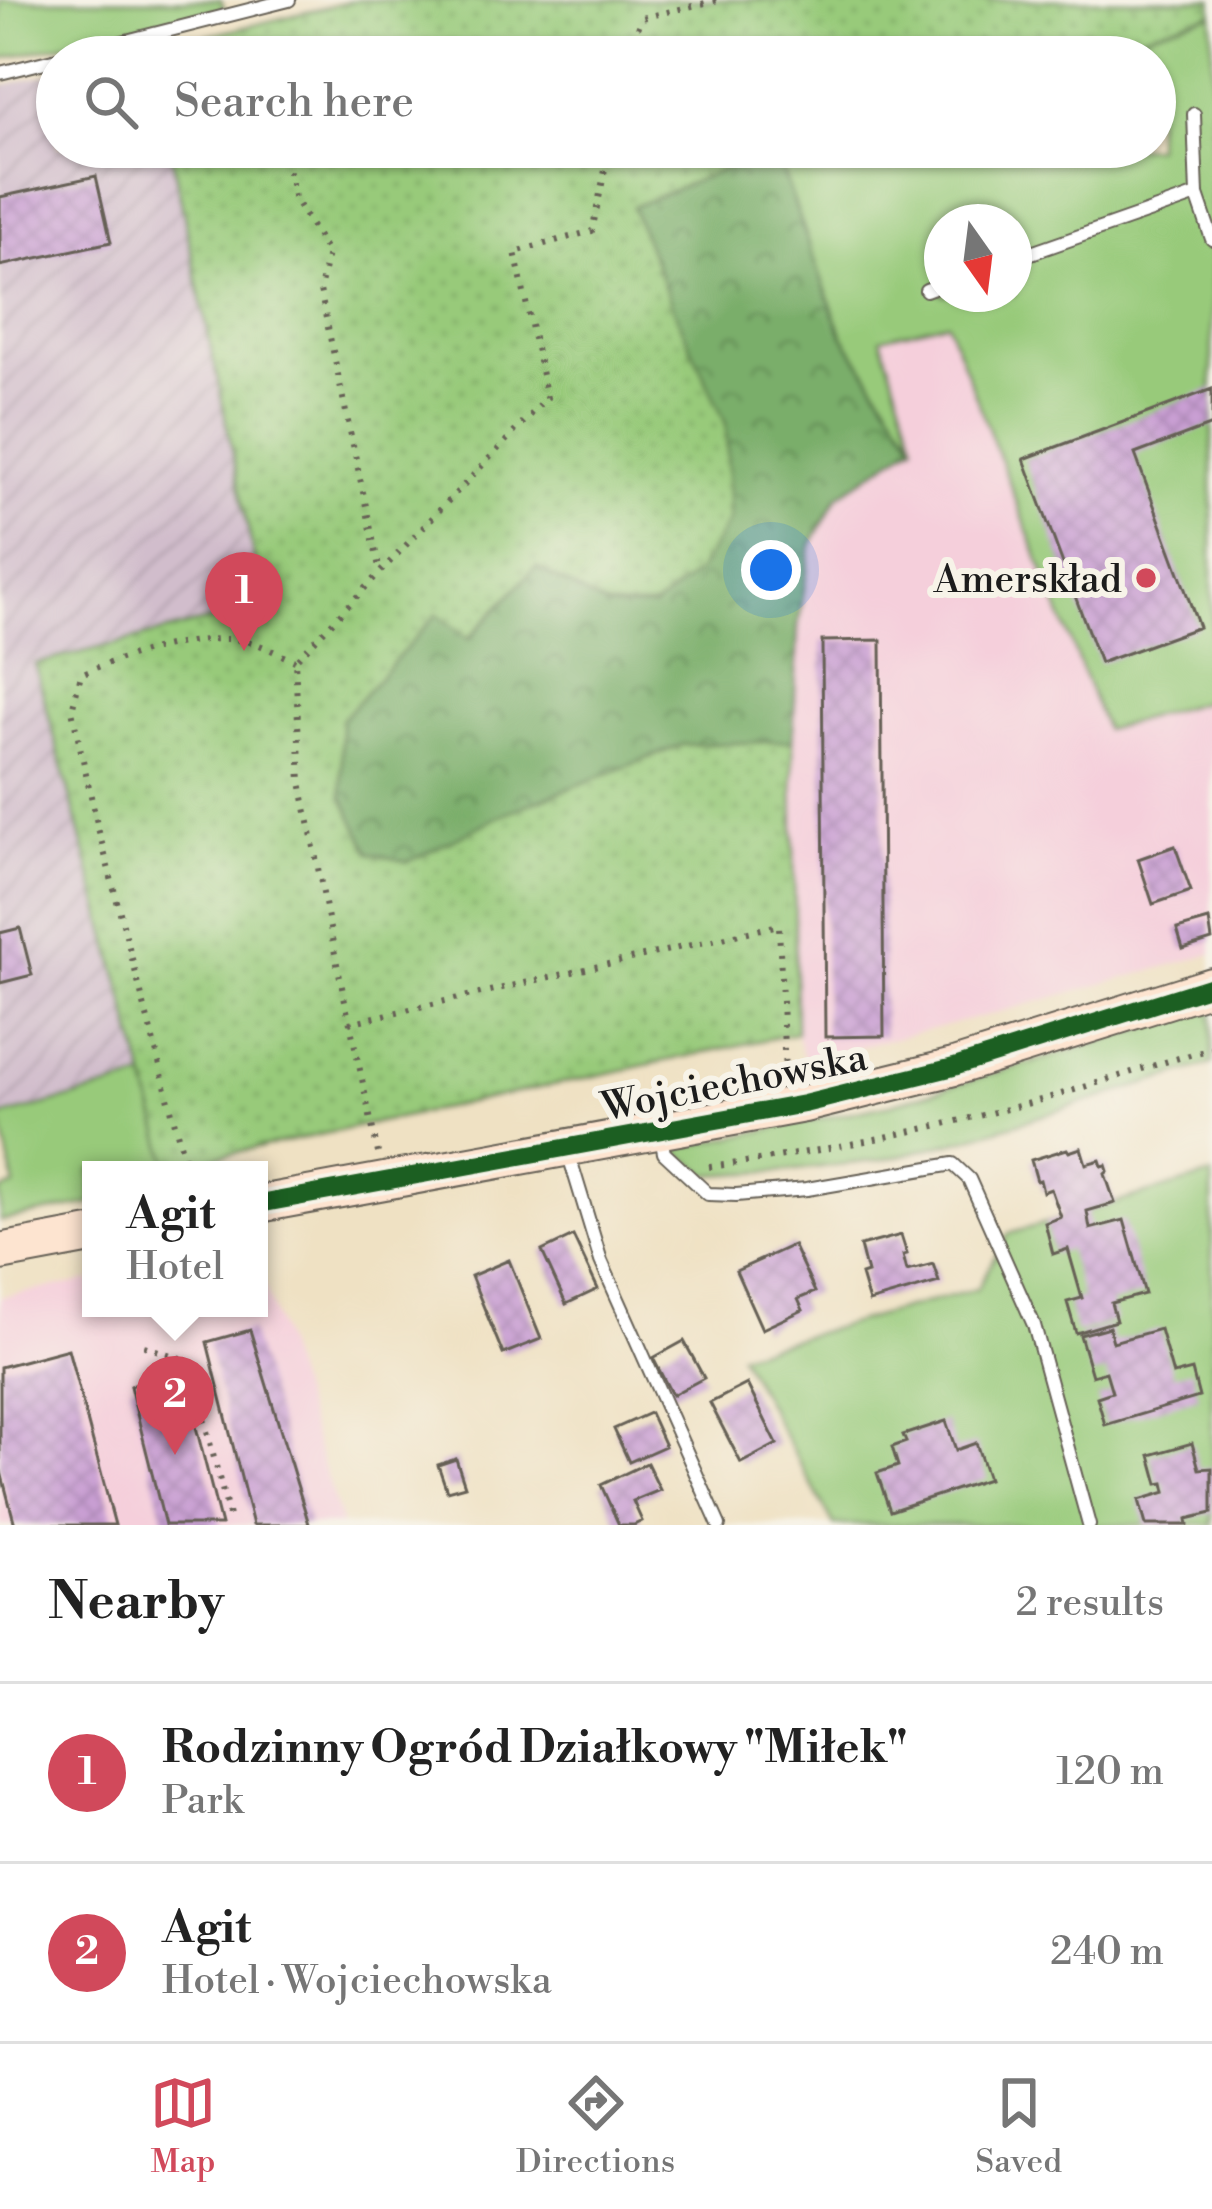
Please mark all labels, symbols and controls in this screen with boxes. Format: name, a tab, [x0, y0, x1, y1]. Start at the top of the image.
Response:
search box	[36, 36, 1176, 168]
icon: search	[78, 69, 144, 135]
text: Search here	[174, 74, 414, 131]
north arrow	[924, 204, 1032, 312]
your location	[741, 540, 801, 600]
pin: 1	[205, 552, 283, 651]
place label: Amerskład	[933, 556, 1122, 605]
marker: Amerskład	[1133, 565, 1159, 591]
street label: Wojciechowska	[596, 1034, 872, 1134]
popup	[82, 1161, 268, 1317]
text: Agit	[126, 1186, 215, 1243]
text: Hotel	[126, 1243, 224, 1292]
pin: 2	[136, 1356, 214, 1455]
text: Nearby	[48, 1571, 224, 1635]
text: 2 results	[1016, 1579, 1164, 1628]
text: Rodzinny Ogród Działkowy "Miłek"	[162, 1720, 907, 1777]
text: 1	[78, 1748, 96, 1797]
text: 120 m	[1056, 1748, 1164, 1797]
text: Park	[162, 1777, 243, 1826]
text: Agit	[162, 1900, 251, 1957]
text: 2	[75, 1928, 99, 1977]
text: 240 m	[1050, 1928, 1164, 1977]
text: Hotel · Wojciechowska	[162, 1957, 552, 2006]
tab: Map	[150, 2070, 216, 2183]
tab: Directions	[516, 2070, 675, 2183]
tab: Saved	[975, 2070, 1062, 2183]

